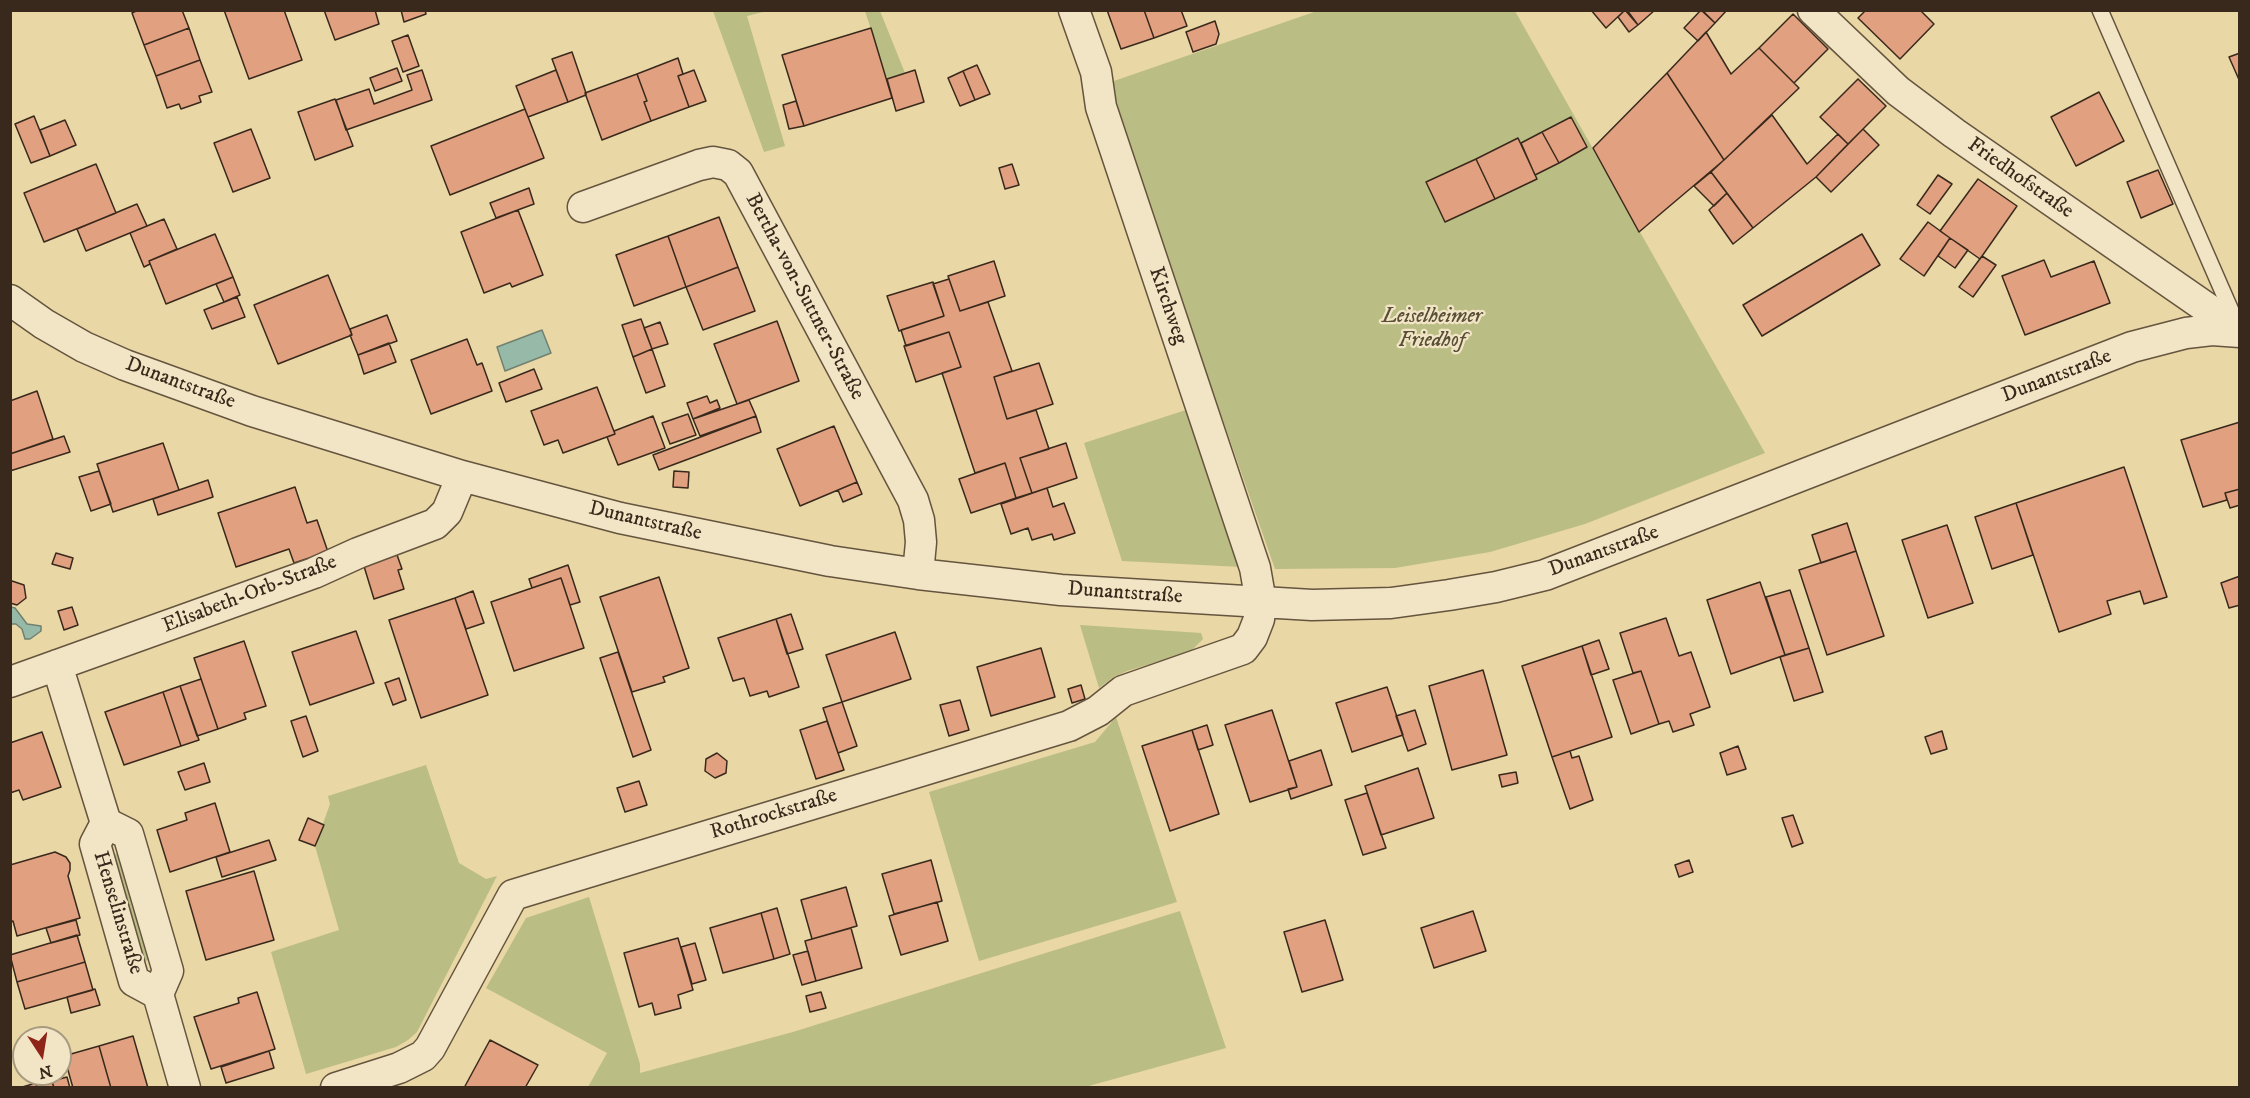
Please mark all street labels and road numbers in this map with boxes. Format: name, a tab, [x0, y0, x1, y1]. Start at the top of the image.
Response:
street label: Friedhofstraße	[1962, 133, 2078, 225]
street label: Bertha-von-Suttner-Straße	[739, 189, 869, 405]
street label: Kirchweg	[1142, 264, 1192, 348]
street label: Dunantstraße	[1999, 345, 2115, 409]
street label: Dunantstraße	[122, 352, 238, 416]
street label: Dunantstraße	[586, 497, 704, 547]
street label: Dunantstraße	[1546, 520, 1662, 584]
street label: Elisabeth-Orb-Straße	[159, 550, 341, 640]
street label: Dunantstraße	[1067, 577, 1183, 611]
street label: Rothrockstraße	[708, 784, 840, 846]
street label: Henselinstraße	[86, 848, 148, 978]

